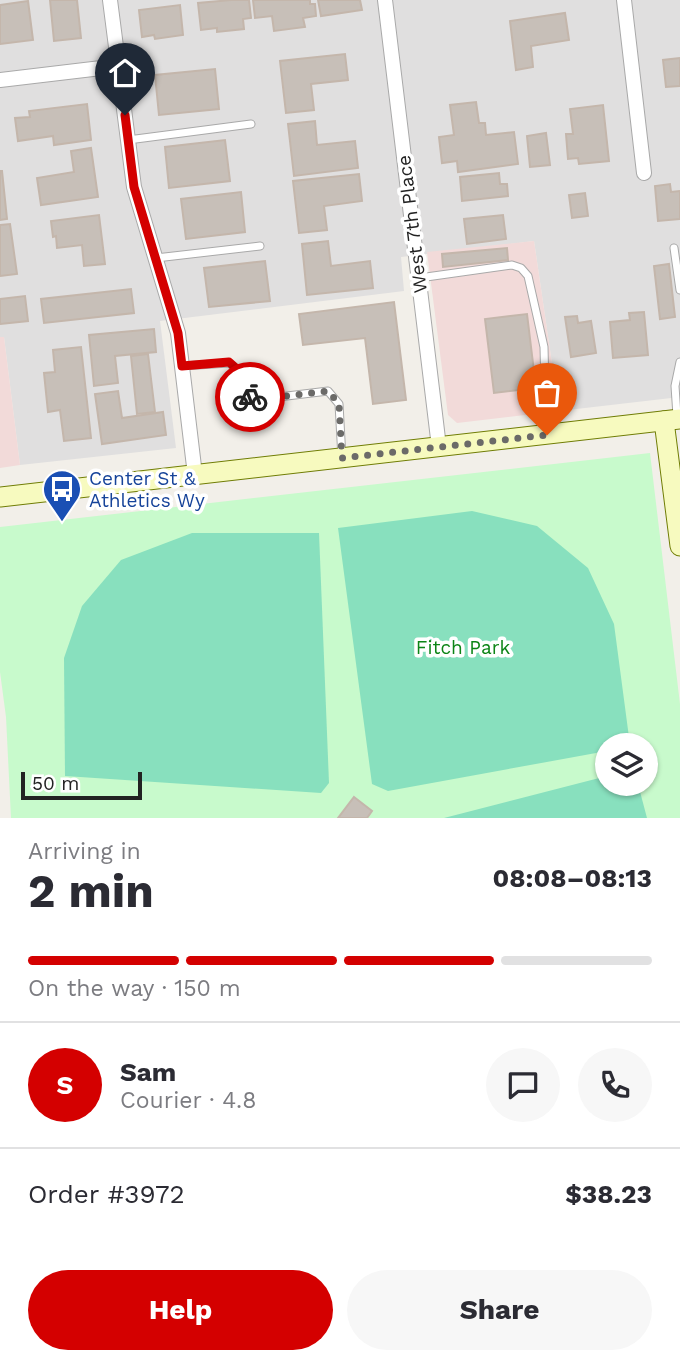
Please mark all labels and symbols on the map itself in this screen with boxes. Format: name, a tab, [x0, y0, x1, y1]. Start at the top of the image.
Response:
pin	[95, 43, 155, 115]
street label: West 7th Place	[392, 154, 432, 294]
courier	[215, 362, 285, 432]
pin	[517, 363, 577, 435]
place label: Center St & Athletics Wy	[89, 467, 205, 512]
bus stop icon: Center St & Athletics Wy	[41, 468, 83, 523]
park label: Fitch Park	[416, 636, 510, 659]
scale bar	[21, 769, 142, 801]

